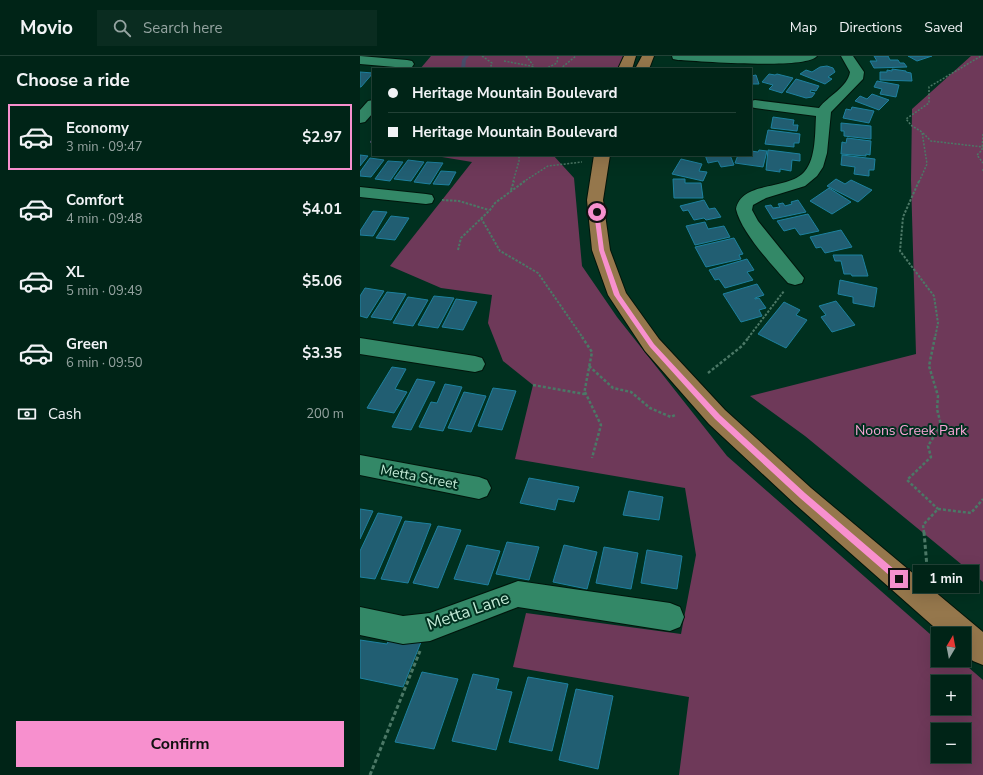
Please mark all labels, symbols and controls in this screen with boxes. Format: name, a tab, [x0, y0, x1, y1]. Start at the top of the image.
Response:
search box	[97, 10, 377, 46]
text: Movio	[20, 15, 73, 41]
icon: search	[111, 17, 133, 39]
text: Search here	[143, 18, 223, 38]
text: Map	[790, 18, 817, 37]
text: Directions	[839, 18, 902, 37]
text: Saved	[924, 18, 963, 37]
text: Choose a ride	[16, 68, 130, 92]
text: Heritage Mountain Boulevard	[412, 83, 617, 103]
text: Economy	[66, 118, 129, 138]
icon: car	[18, 119, 54, 155]
text: Heritage Mountain Boulevard	[412, 122, 617, 142]
text: $2.97	[302, 127, 342, 147]
text: 3 min · 09:47	[66, 138, 142, 156]
text: Comfort	[66, 190, 123, 210]
icon: car	[18, 191, 54, 227]
text: $4.01	[302, 199, 342, 219]
route start	[588, 203, 606, 221]
text: 4 min · 09:48	[66, 210, 142, 228]
text: XL	[66, 262, 85, 282]
icon: car	[18, 263, 54, 299]
text: $5.06	[302, 271, 342, 291]
text: 5 min · 09:49	[66, 282, 142, 300]
text: Green	[66, 334, 108, 354]
icon: car	[18, 335, 54, 371]
text: $3.35	[302, 343, 342, 363]
text: 6 min · 09:50	[66, 354, 142, 372]
icon: cash	[16, 403, 38, 425]
text: Cash	[48, 404, 82, 424]
text: 200 m	[306, 405, 344, 423]
park label: Noons Creek Park	[855, 421, 968, 440]
street label: Metta Street	[379, 460, 459, 494]
callout: 1 min	[913, 565, 979, 593]
route end	[890, 570, 908, 588]
text: 1 min	[929, 570, 963, 588]
street label: Metta Lane	[424, 586, 512, 636]
north arrow	[931, 627, 971, 667]
map controls	[931, 627, 971, 763]
button: +	[931, 675, 971, 715]
button: Confirm	[16, 721, 344, 767]
button: −	[931, 723, 971, 763]

